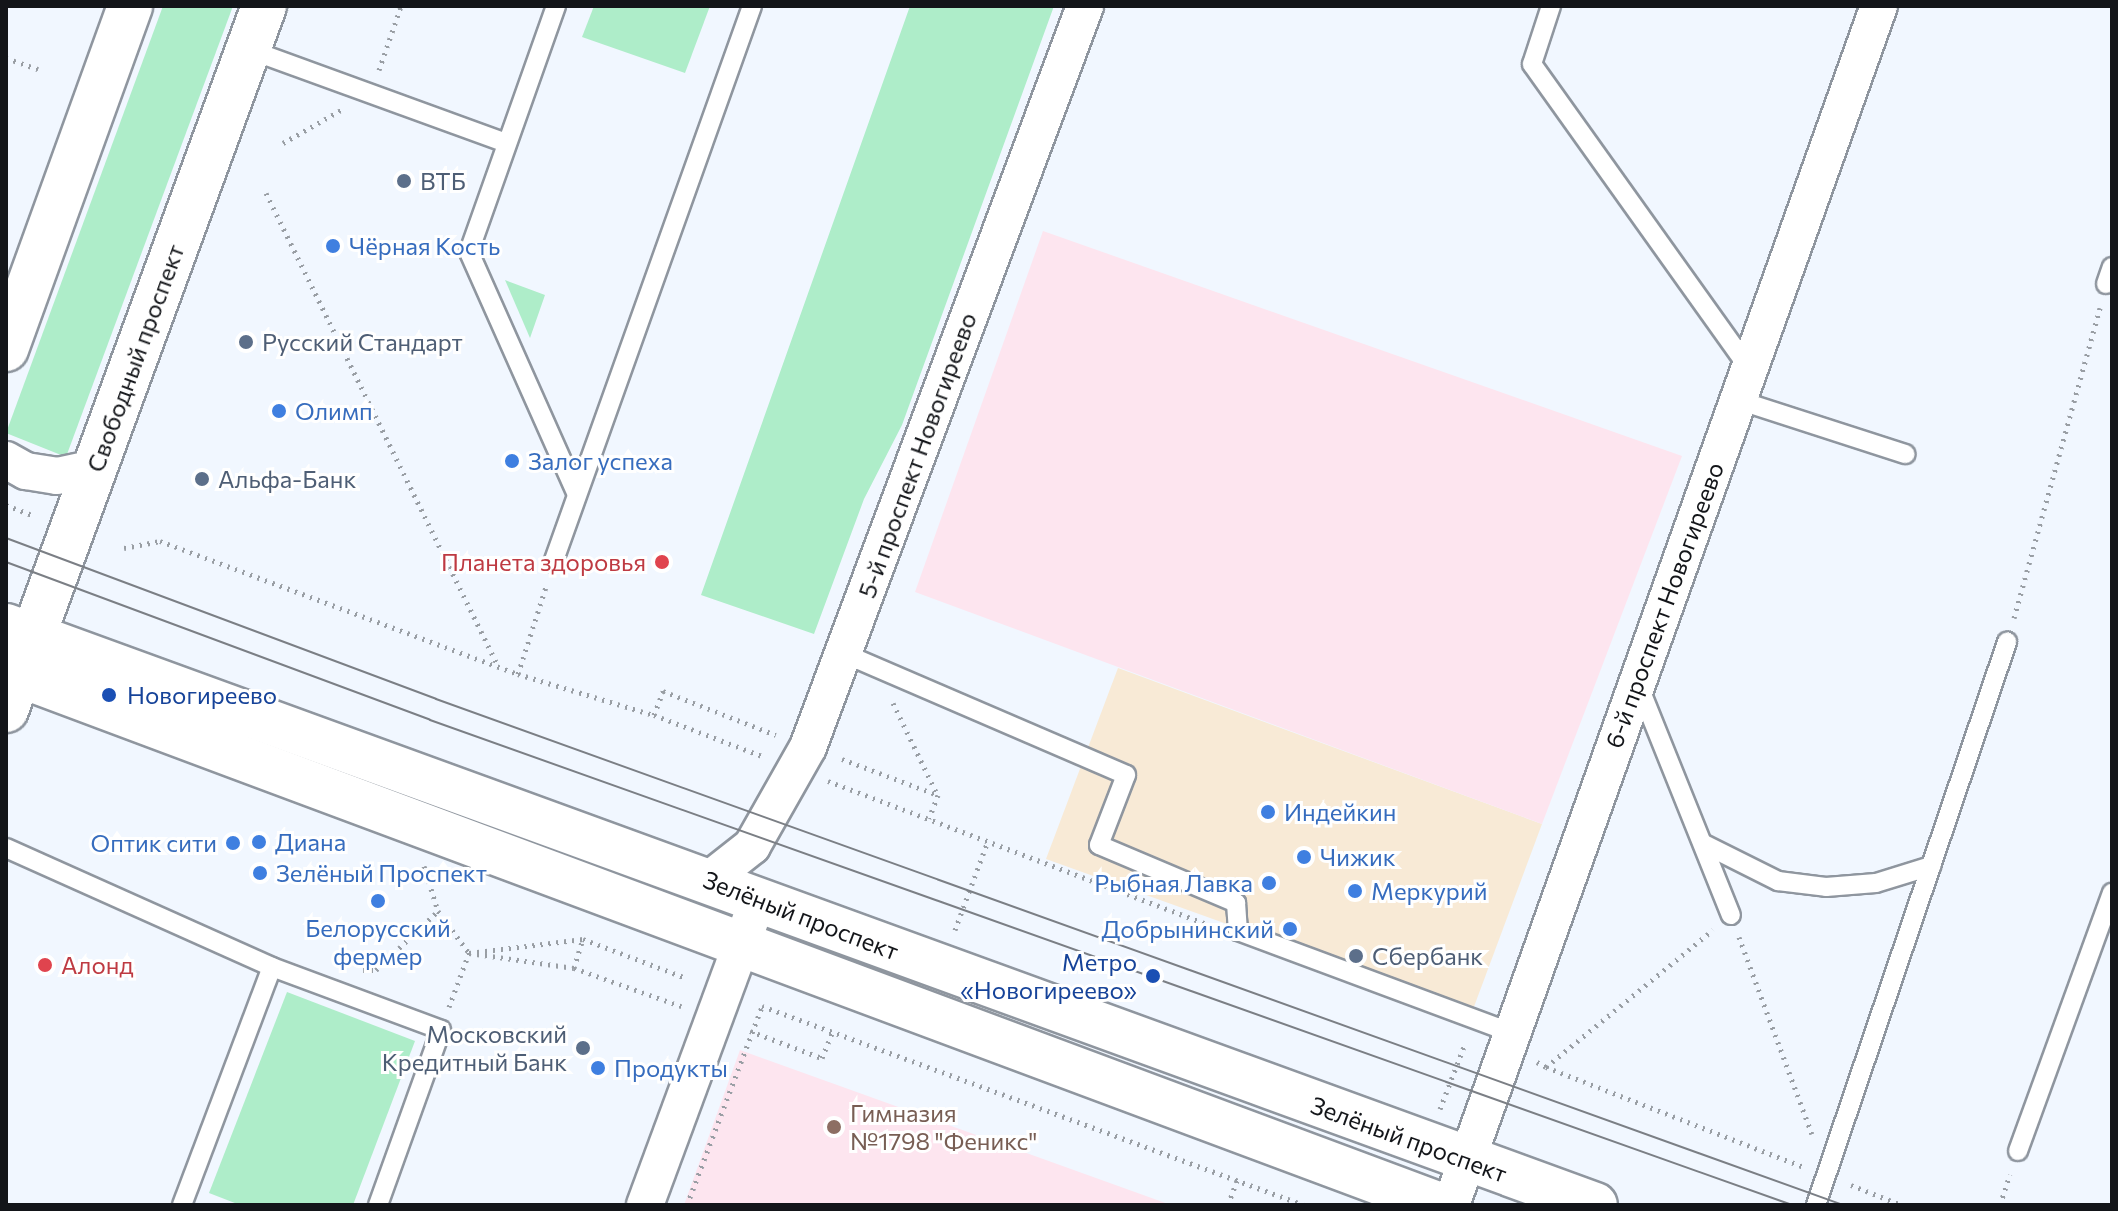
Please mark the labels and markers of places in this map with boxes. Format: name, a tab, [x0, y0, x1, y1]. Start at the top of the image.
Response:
place label: ВТБ	[420, 167, 466, 195]
marker: ВТБ	[395, 172, 413, 190]
place label: Чёрная Кость	[349, 232, 500, 260]
marker: Чёрная Кость	[324, 237, 342, 255]
place label: Русский Стандарт	[262, 328, 463, 356]
marker: Русский Стандарт	[237, 333, 255, 351]
place label: Олимп	[295, 397, 373, 425]
marker: Олимп	[270, 402, 288, 420]
place label: Залог успеха	[528, 447, 673, 475]
marker: Залог успеха	[503, 452, 521, 470]
place label: Альфа-Банк	[218, 465, 356, 493]
marker: Альфа-Банк	[193, 470, 211, 488]
place label: Планета здоровья	[441, 548, 646, 576]
marker: Планета здоровья	[653, 553, 671, 571]
place label: Новогиреево	[127, 681, 277, 709]
marker: Новогиреево	[98, 684, 120, 706]
place label: Индейкин	[1284, 798, 1397, 826]
marker: Индейкин	[1259, 803, 1277, 821]
place label: Диана	[275, 828, 346, 856]
place label: Оптик сити	[91, 829, 217, 857]
marker: Диана	[250, 833, 268, 851]
marker: Оптик сити	[224, 834, 242, 852]
place label: Чижик	[1320, 843, 1396, 871]
marker: Чижик	[1295, 848, 1313, 866]
place label: Зелёный Проспект	[276, 859, 487, 887]
marker: Зелёный Проспект	[251, 864, 269, 882]
place label: Рыбная Лавка	[1094, 869, 1253, 897]
marker: Рыбная Лавка	[1260, 874, 1278, 892]
place label: Меркурий	[1371, 877, 1487, 905]
marker: Меркурий	[1346, 882, 1364, 900]
marker: Белорусский фермер	[369, 892, 387, 910]
place label: Белорусский фермер	[305, 914, 451, 970]
place label: Добрынинский	[1102, 915, 1274, 943]
marker: Добрынинский	[1281, 920, 1299, 938]
place label: Сбербанк	[1372, 942, 1483, 970]
marker: Сбербанк	[1347, 947, 1365, 965]
place label: Метро «Новогиреево»	[960, 948, 1137, 1004]
place label: Алонд	[61, 951, 133, 979]
marker: Алонд	[36, 956, 54, 974]
marker: Метро «Новогиреево»	[1144, 967, 1162, 985]
place label: Московский Кредитный Банк	[382, 1020, 567, 1076]
marker: Московский Кредитный Банк	[574, 1039, 592, 1057]
place label: Продукты	[614, 1054, 728, 1082]
marker: Продукты	[589, 1059, 607, 1077]
place label: Гимназия №1798 "Феникс"	[850, 1099, 1037, 1155]
marker: Гимназия №1798 "Феникс"	[825, 1118, 843, 1136]

